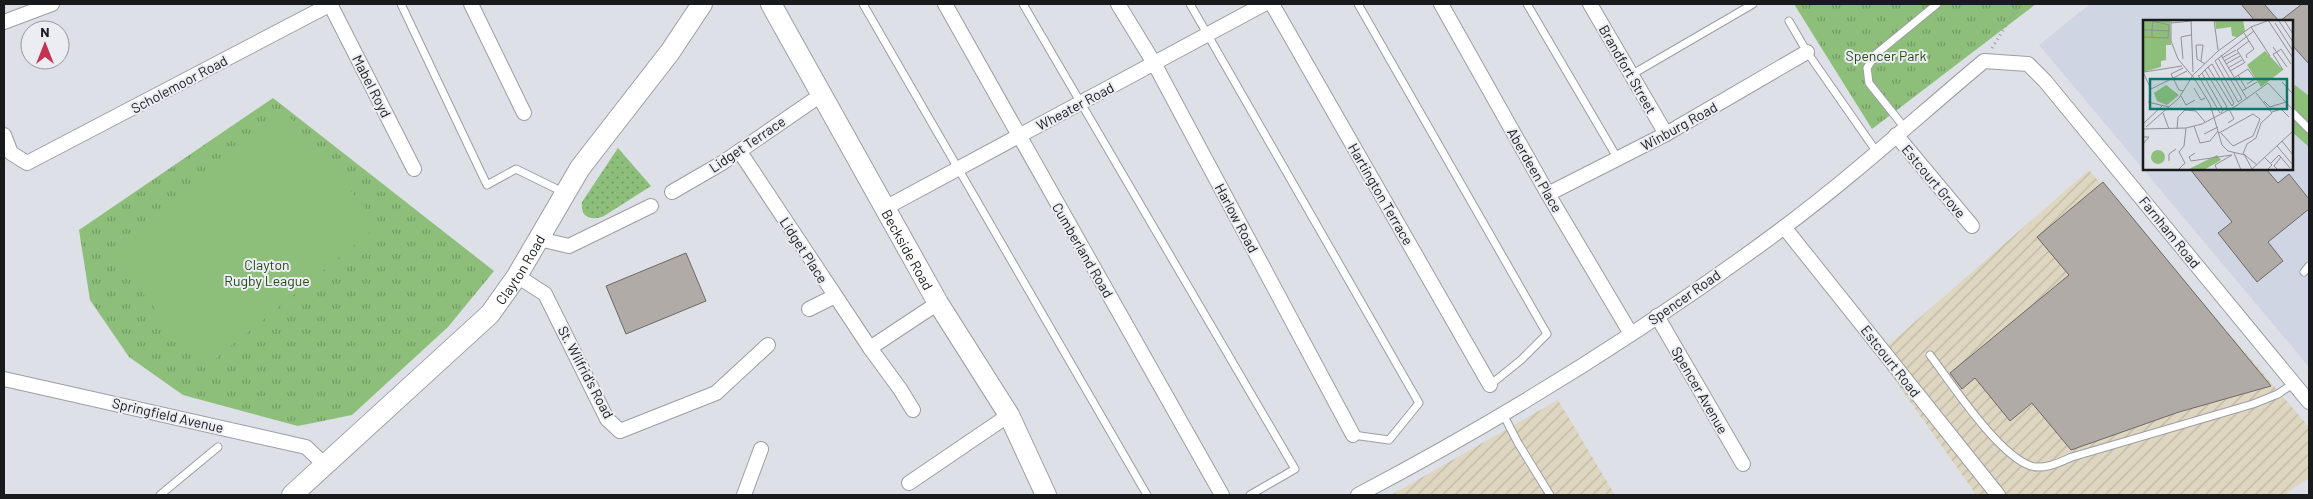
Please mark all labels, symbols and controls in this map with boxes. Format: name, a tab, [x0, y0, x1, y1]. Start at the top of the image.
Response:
north arrow	[20, 20, 70, 70]
inset map	[2143, 20, 2293, 170]
street label: Brandfort Street	[1596, 22, 1660, 116]
text: N	[40, 23, 50, 40]
park label: Spencer Park	[1846, 47, 1926, 64]
street label: Scholemoor Road	[128, 51, 230, 117]
street label: Mabel Royd	[349, 52, 395, 120]
street label: Wheater Road	[1033, 78, 1117, 134]
street label: Winburg Road	[1638, 98, 1720, 154]
street label: Lidget Terrace	[706, 112, 788, 176]
street label: Aberdeen Place	[1504, 125, 1566, 215]
street label: Hartington Terrace	[1345, 140, 1417, 248]
street label: Estcourt Grove	[1898, 141, 1970, 221]
street label: Harlow Road	[1212, 181, 1262, 255]
street label: Farnham Road	[2136, 193, 2204, 271]
street label: Cumberland Road	[1049, 199, 1117, 301]
street label: Beckside Road	[879, 206, 937, 293]
street label: Lidget Place	[776, 214, 832, 286]
street label: Clayton Road	[491, 231, 548, 307]
park label: Clayton Rugby League	[224, 256, 310, 289]
street label: Spencer Road	[1645, 266, 1723, 328]
street label: Estcourt Road	[1858, 322, 1924, 400]
street label: St. Wilfrid's Road	[554, 323, 618, 421]
street label: Spencer Avenue	[1668, 343, 1732, 437]
street label: Springfield Avenue	[111, 394, 225, 436]

